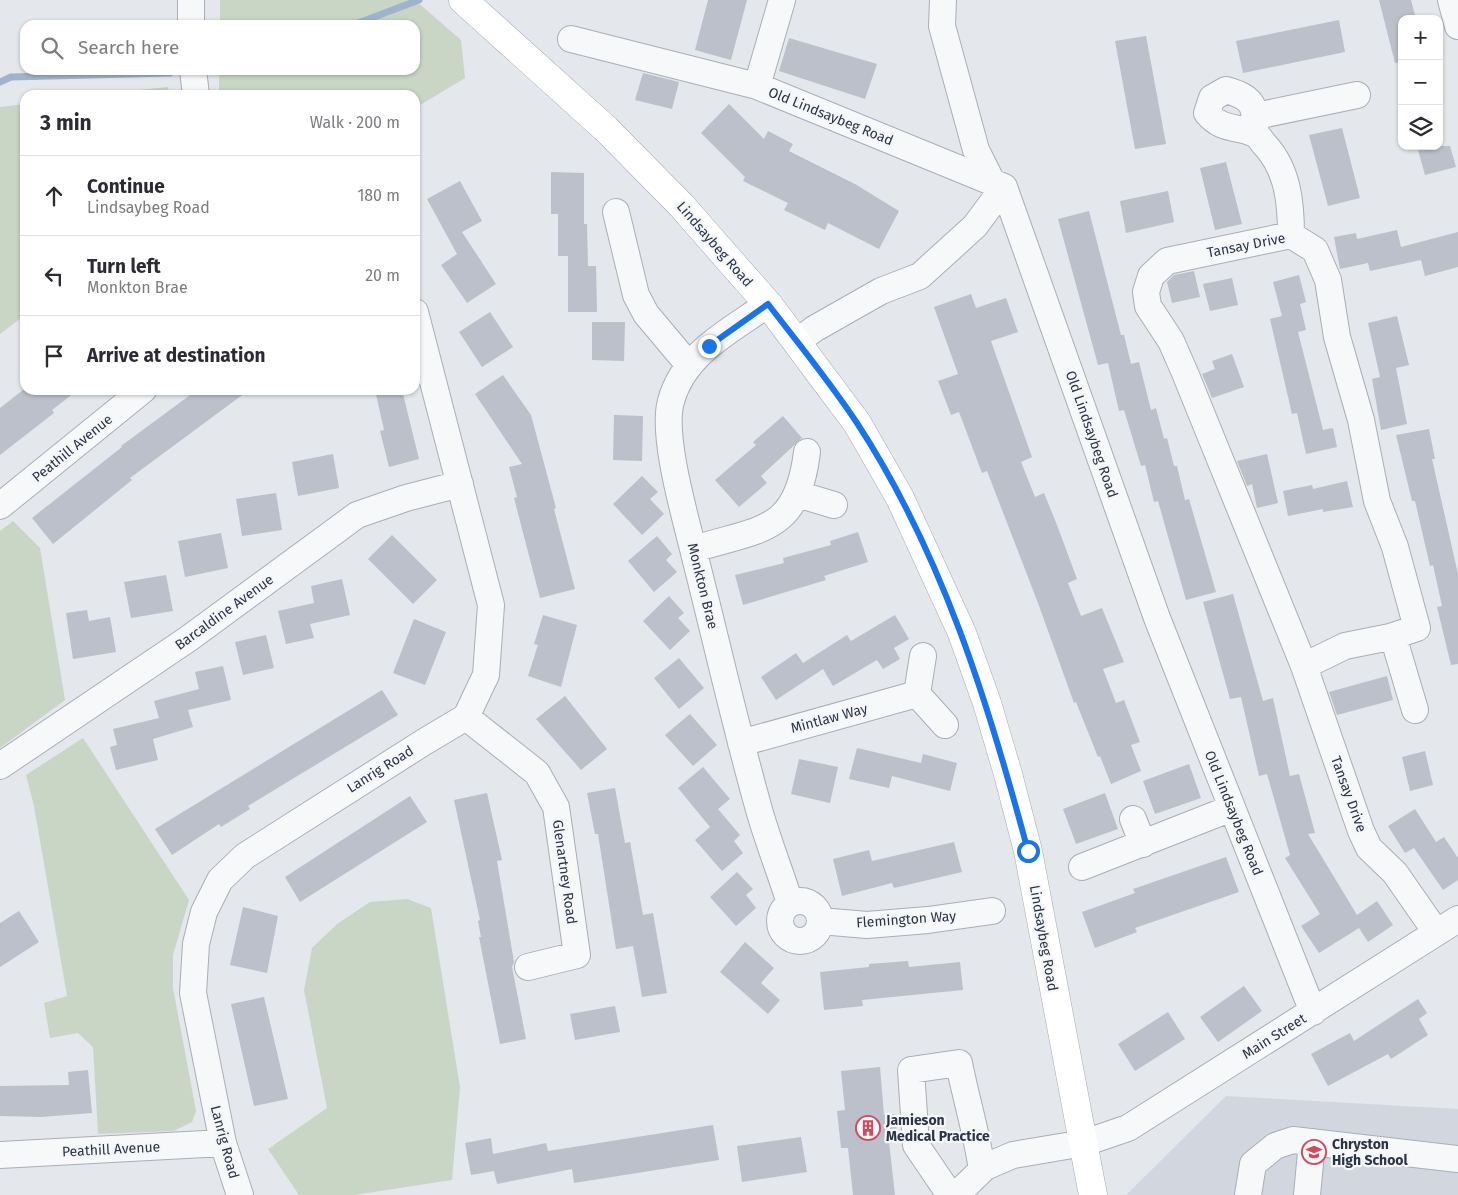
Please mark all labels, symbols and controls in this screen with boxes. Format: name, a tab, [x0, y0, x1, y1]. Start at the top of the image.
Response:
map controls	[1398, 15, 1443, 150]
button: +	[1398, 15, 1443, 60]
search box	[20, 20, 420, 75]
icon: search	[38, 34, 66, 62]
text: Search here	[78, 36, 179, 59]
button: −	[1398, 60, 1443, 105]
street label: Old Lindsaybeg Road	[766, 84, 896, 149]
button: layers	[1398, 105, 1443, 150]
text: 3 min	[40, 110, 92, 136]
text: Walk · 200 m	[310, 113, 400, 132]
text: Continue	[87, 175, 165, 198]
icon: ahead	[40, 182, 68, 210]
text: 180 m	[357, 186, 400, 205]
text: Lindsaybeg Road	[87, 198, 210, 217]
street label: Lindsaybeg Road	[673, 198, 756, 290]
street label: Tansay Drive	[1205, 230, 1287, 261]
text: Turn left	[87, 255, 161, 278]
icon: left	[40, 262, 68, 290]
text: 20 m	[365, 266, 400, 285]
text: Monkton Brae	[87, 278, 188, 297]
route end	[698, 335, 721, 358]
icon: arrive	[40, 342, 68, 370]
text: Arrive at destination	[87, 344, 266, 367]
street label: Old Lindsaybeg Road	[1062, 368, 1121, 500]
street label: Peathill Avenue	[29, 411, 116, 486]
street label: Monkton Brae	[684, 541, 721, 631]
street label: Barcaldine Avenue	[172, 571, 277, 654]
street label: Mintlaw Way	[789, 700, 869, 737]
street label: Lanrig Road	[344, 742, 417, 797]
street label: Old Lindsaybeg Road	[1201, 748, 1266, 878]
street label: Tansay Drive	[1327, 754, 1370, 834]
street label: Glenartney Road	[549, 819, 580, 925]
route start	[1017, 840, 1040, 863]
street label: Lindsaybeg Road	[1026, 884, 1061, 992]
street label: Flemington Way	[855, 908, 957, 931]
street label: Main Street	[1239, 1010, 1310, 1063]
street label: Lanrig Road	[207, 1104, 242, 1181]
place label: Jamieson Medical Practice	[885, 1112, 990, 1145]
building icon: Jamieson Medical Practice	[855, 1115, 881, 1141]
place label: Chryston High School	[1332, 1136, 1409, 1169]
street label: Peathill Avenue	[61, 1138, 161, 1161]
school or university icon: Chryston High School	[1301, 1139, 1327, 1165]

